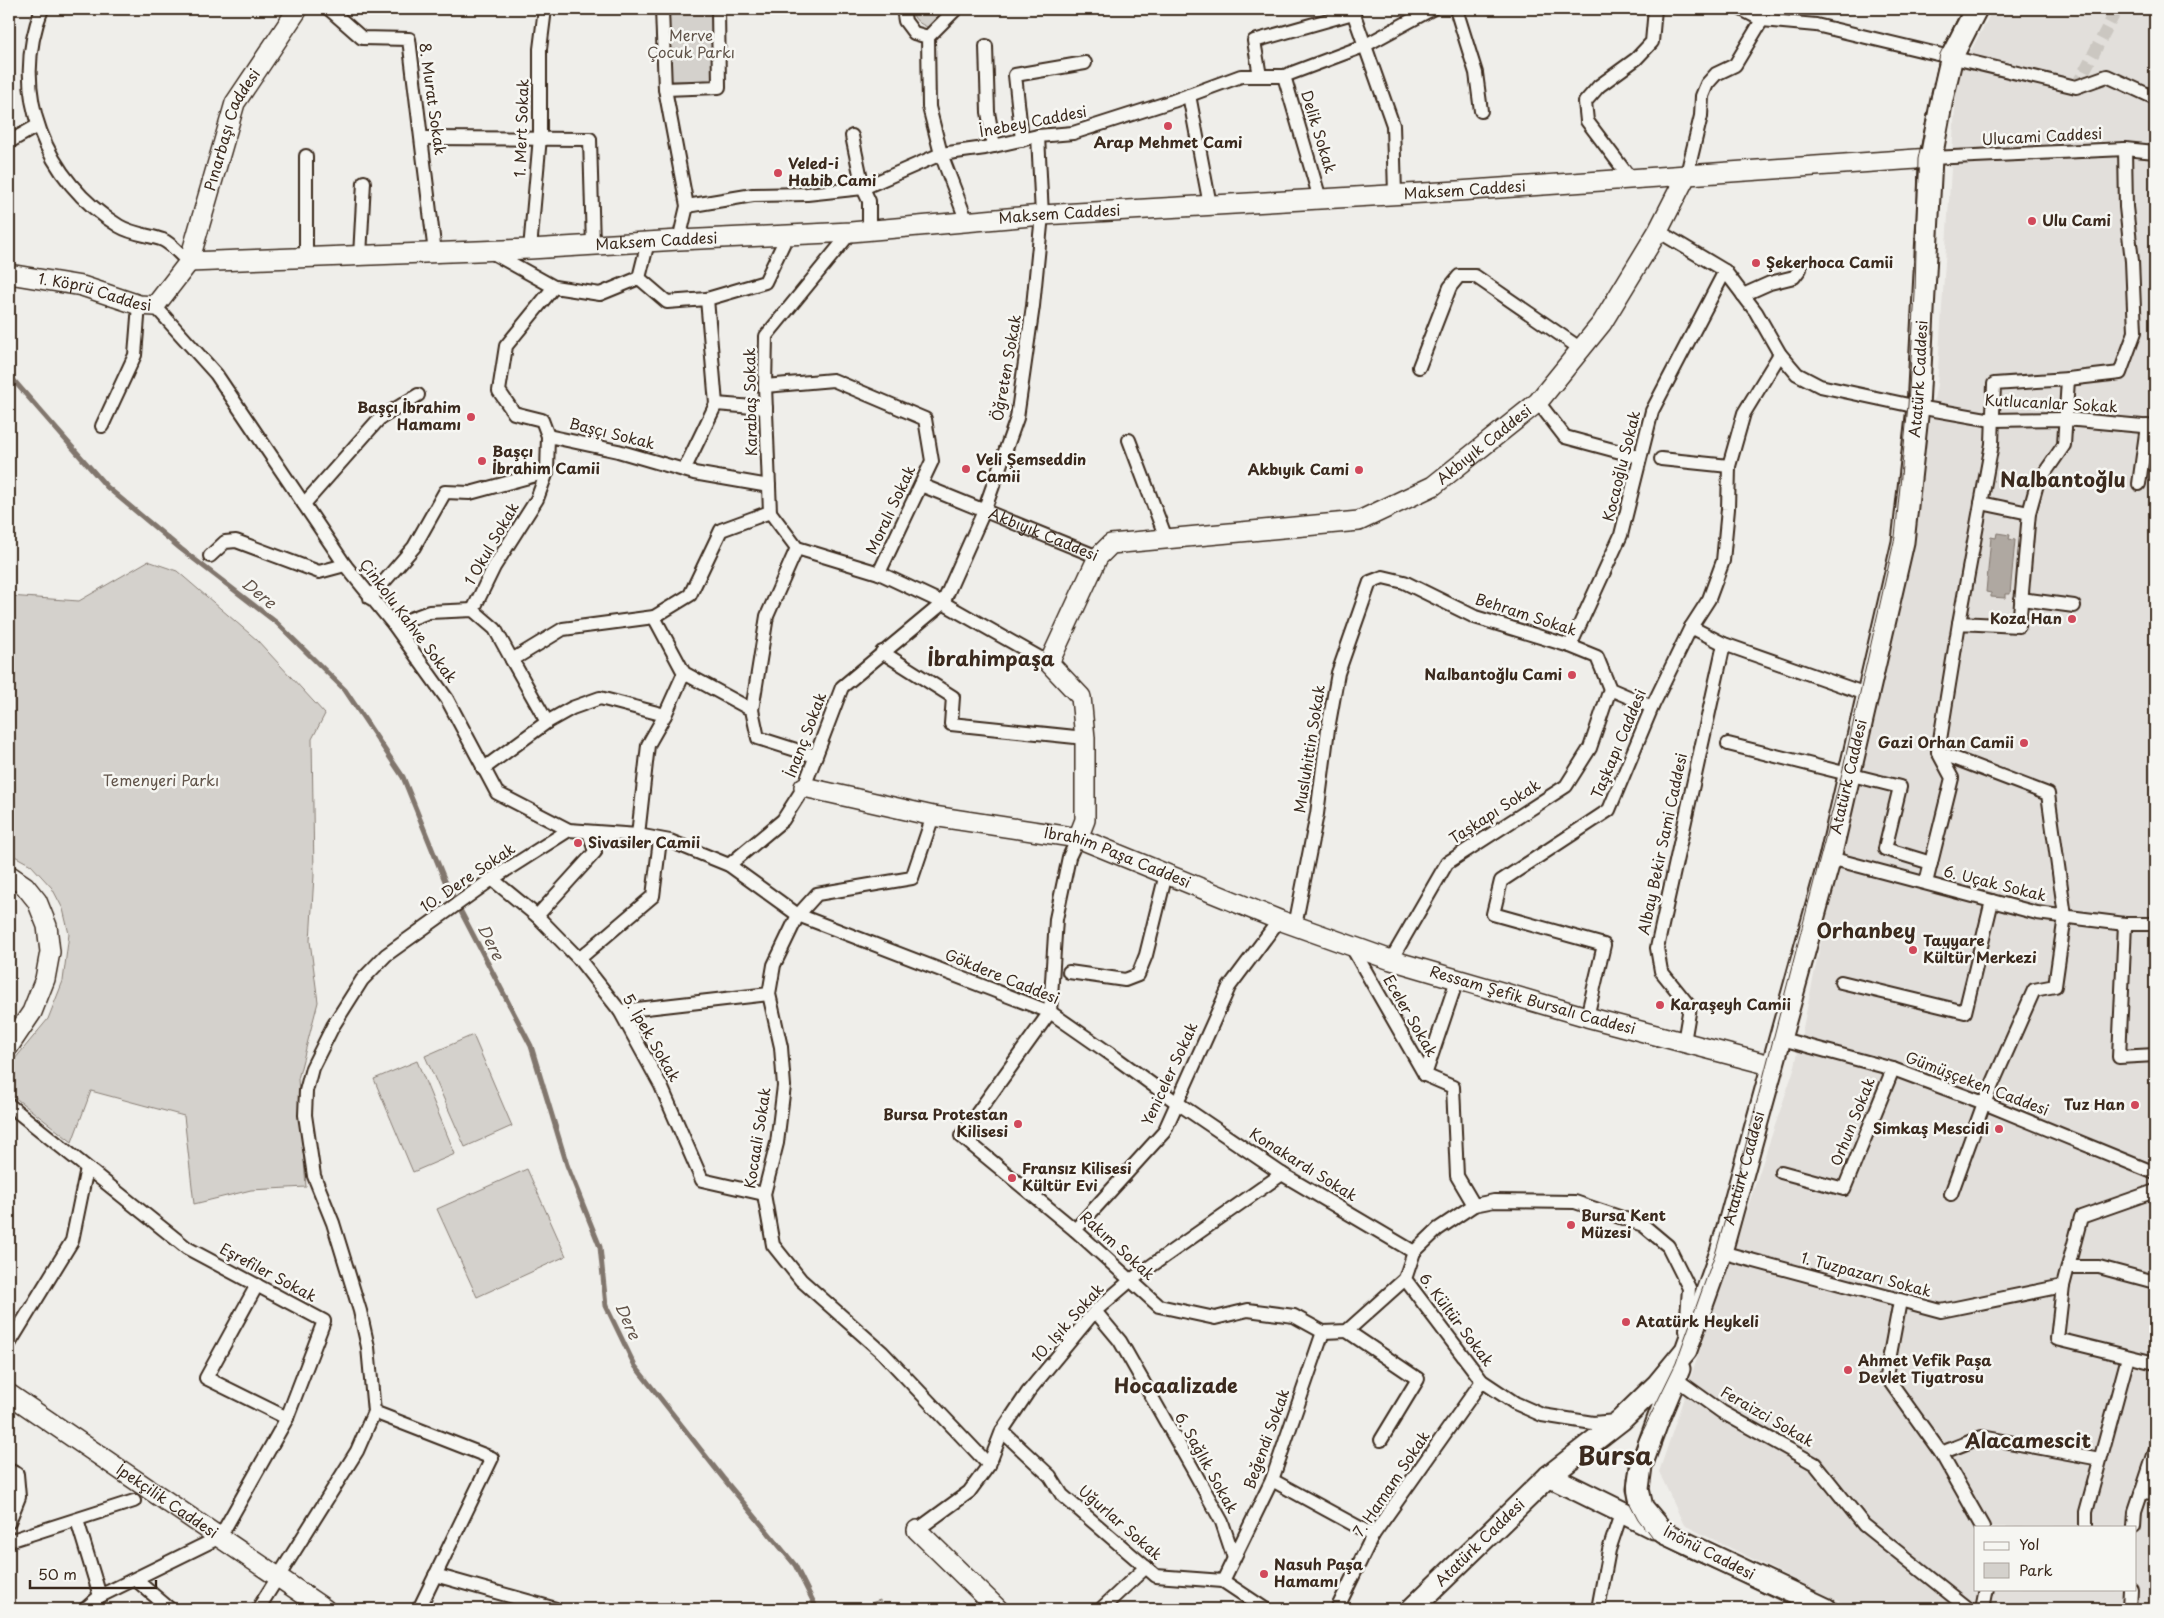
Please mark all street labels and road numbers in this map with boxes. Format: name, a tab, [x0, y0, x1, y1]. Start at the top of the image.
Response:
street label: 8. Murat Sokak	[414, 41, 453, 157]
street label: Pınarbaşı Caddesi	[197, 64, 265, 193]
street label: 1. Mert Sokak	[507, 78, 534, 178]
street label: Delik Sokak	[1296, 87, 1343, 176]
street label: İnebey Caddesi	[977, 99, 1089, 142]
street label: Ulucami Caddesi	[1981, 121, 2103, 150]
street label: Maksem Caddesi	[1403, 173, 1526, 204]
street label: Maksem Caddesi	[997, 197, 1121, 229]
street label: Maksem Caddesi	[595, 225, 718, 255]
street label: 1. Köprü Caddesi	[37, 266, 152, 316]
street label: Öğreten Sokak	[985, 312, 1026, 423]
street label: Atatürk Caddesi	[1902, 320, 1933, 438]
street label: Karabaş Sokak	[737, 347, 762, 457]
street label: Kutlucanlar Sokak	[1984, 388, 2119, 417]
street label: Akbıyık Caddesi	[1431, 398, 1536, 489]
street label: Kocaoğlu Sokak	[1596, 407, 1646, 524]
street label: Başçı Sokak	[567, 411, 658, 454]
street label: Moralı Sokak	[859, 461, 920, 558]
street label: 1 Okul Sokak	[458, 497, 524, 589]
street label: Akbıyık Caddesi	[986, 501, 1102, 566]
street label: Çinkolu Kahve Sokak	[355, 553, 464, 687]
street label: Behram Sokak	[1473, 586, 1581, 641]
street label: Musluhittin Sokak	[1287, 683, 1330, 814]
street label: Taşkapı Caddesi	[1584, 685, 1651, 802]
street label: İnanç Sokak	[778, 688, 832, 781]
street label: Atatürk Caddesi	[1823, 717, 1872, 836]
street label: Albay Bekir Sami Caddesi	[1631, 751, 1692, 937]
street label: Taşkapı Sokak	[1444, 772, 1545, 849]
street label: İbrahim Paşa Caddesi	[1042, 820, 1195, 893]
street label: 10. Dere Sokak	[415, 836, 520, 917]
street label: 6. Uçak Sokak	[1942, 859, 2050, 907]
street label: Gökdere Caddesi	[942, 942, 1063, 1009]
street label: Ressam Şefik Bursalı Caddesi	[1427, 959, 1638, 1039]
street label: Eceler Sokak	[1378, 970, 1444, 1061]
street label: 5. İpek Sokak	[618, 989, 687, 1086]
street label: Yeniceler Sokak	[1135, 1018, 1203, 1129]
street label: Gümüşçeken Caddesi	[1902, 1045, 2053, 1121]
street label: Orhun Sokak	[1823, 1073, 1880, 1169]
street label: Kocaali Sokak	[737, 1085, 776, 1190]
street label: Atatürk Caddesi	[1716, 1108, 1770, 1227]
street label: Konakardı Sokak	[1245, 1121, 1363, 1206]
street label: Rakım Sokak	[1075, 1205, 1161, 1285]
street label: Eşrefiler Sokak	[216, 1236, 322, 1307]
street label: 1. Tuzpazarı Sokak	[1799, 1245, 1934, 1302]
street label: 6. Kültür Sokak	[1414, 1267, 1500, 1371]
street label: 10. Işık Sokak	[1025, 1277, 1109, 1367]
street label: Feraizci Sokak	[1717, 1380, 1819, 1452]
street label: Beğendi Sokak	[1237, 1385, 1295, 1492]
street label: 6. Sağlık Sokak	[1170, 1407, 1245, 1517]
street label: 7. Hamam Sokak	[1347, 1425, 1435, 1541]
street label: İpekçilik Caddesi	[112, 1457, 223, 1543]
street label: Uğurlar Sokak	[1074, 1479, 1168, 1565]
street label: Atatürk Caddesi	[1429, 1493, 1529, 1591]
street label: İnönü Caddesi	[1660, 1519, 1759, 1585]

